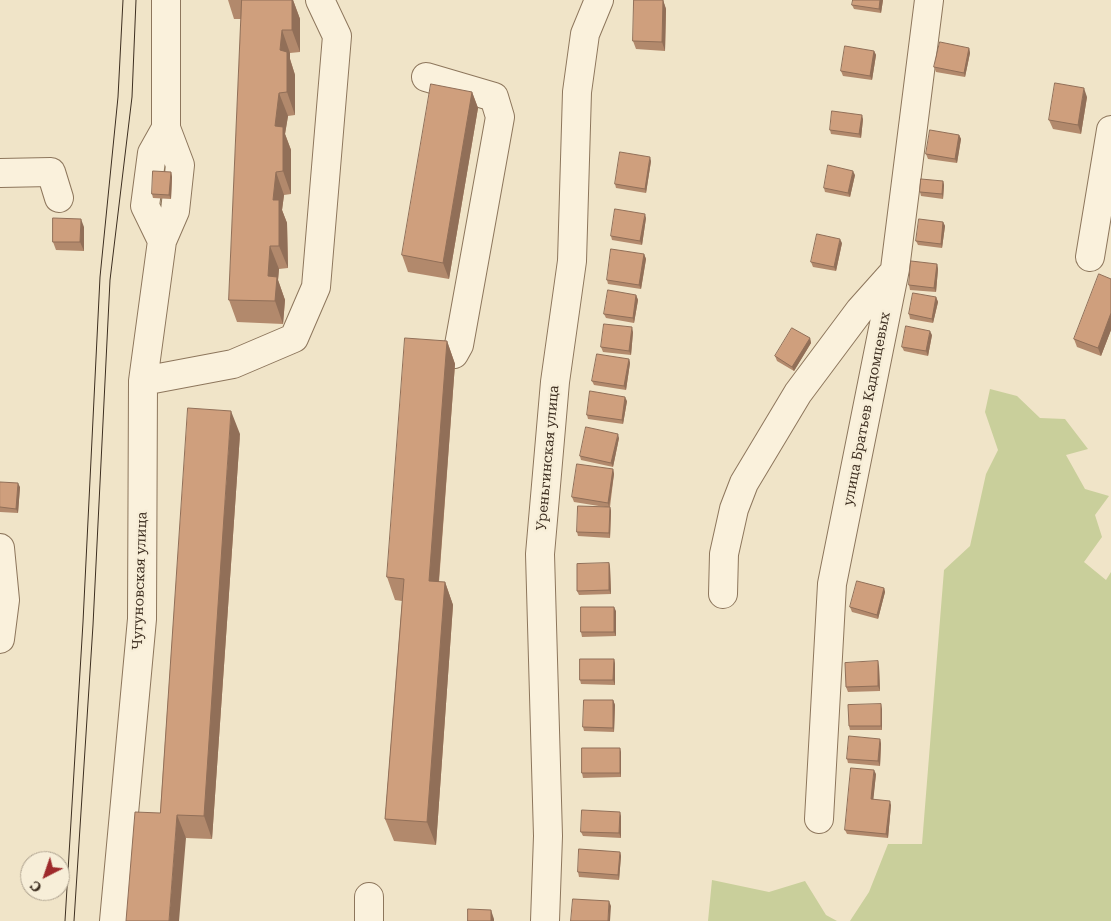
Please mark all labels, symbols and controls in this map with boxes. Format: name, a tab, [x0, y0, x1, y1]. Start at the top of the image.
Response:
street label: улица Братьев Кадомцевых	[840, 311, 894, 507]
street label: Уреньгинская улица	[533, 385, 563, 531]
street label: Чугуновская улица	[129, 512, 151, 650]
north arrow	[20, 851, 70, 901]
text: С	[27, 877, 45, 896]

